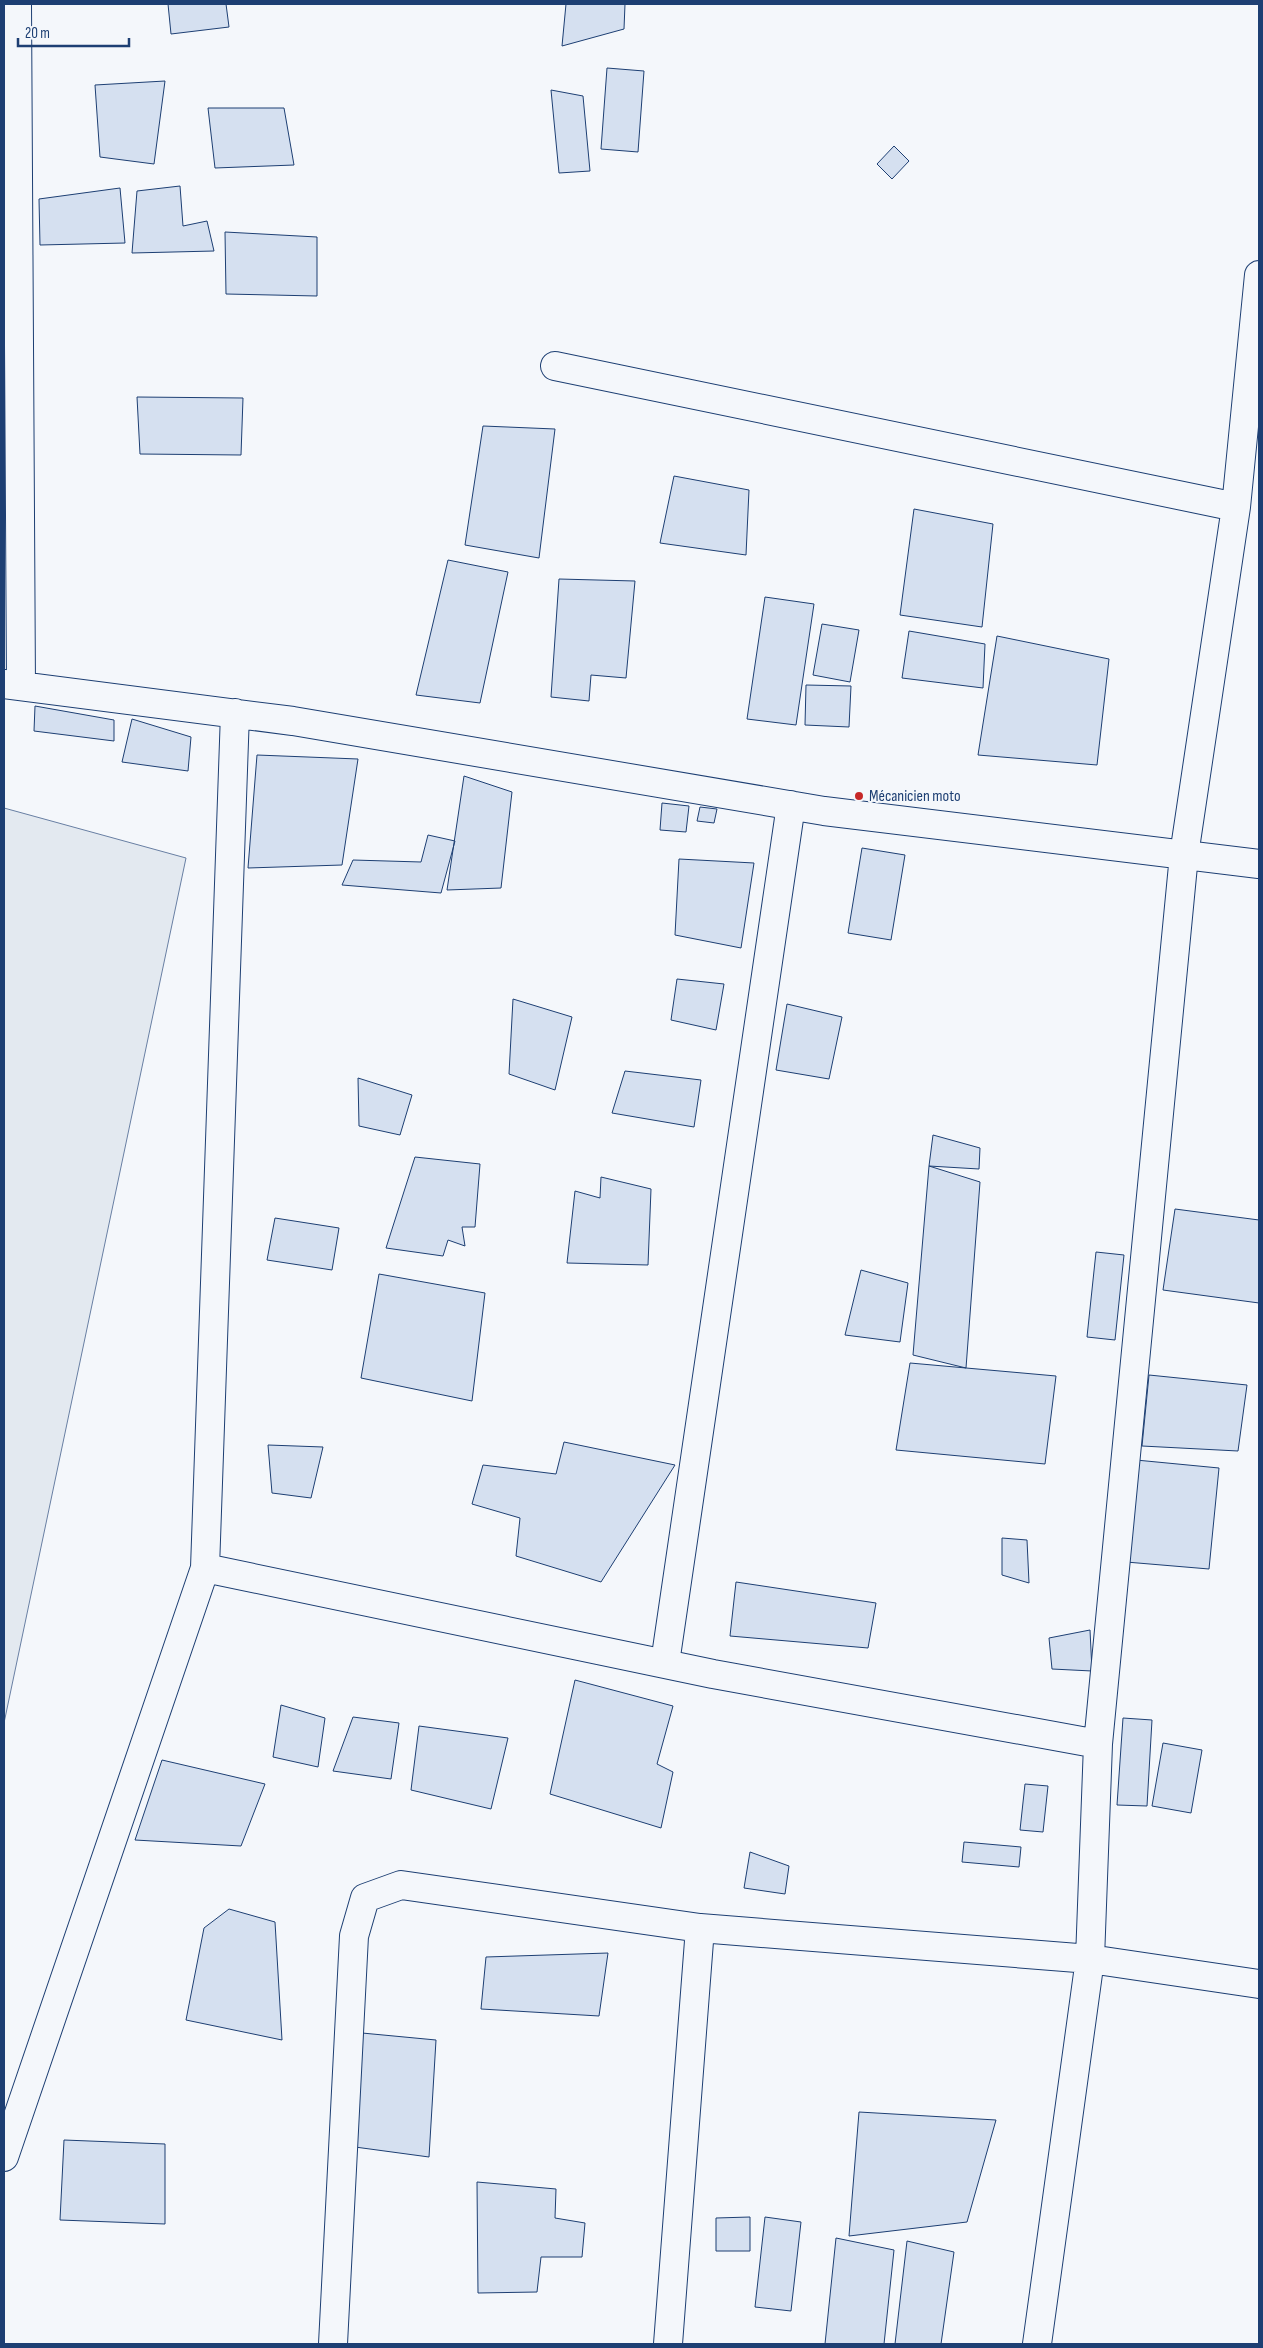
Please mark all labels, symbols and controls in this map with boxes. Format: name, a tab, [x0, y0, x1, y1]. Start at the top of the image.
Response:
scale bar	[18, 15, 129, 47]
text: 20 m	[25, 24, 50, 43]
place label: Mécanicien moto	[869, 787, 961, 806]
marker: Mécanicien moto	[853, 790, 865, 802]

